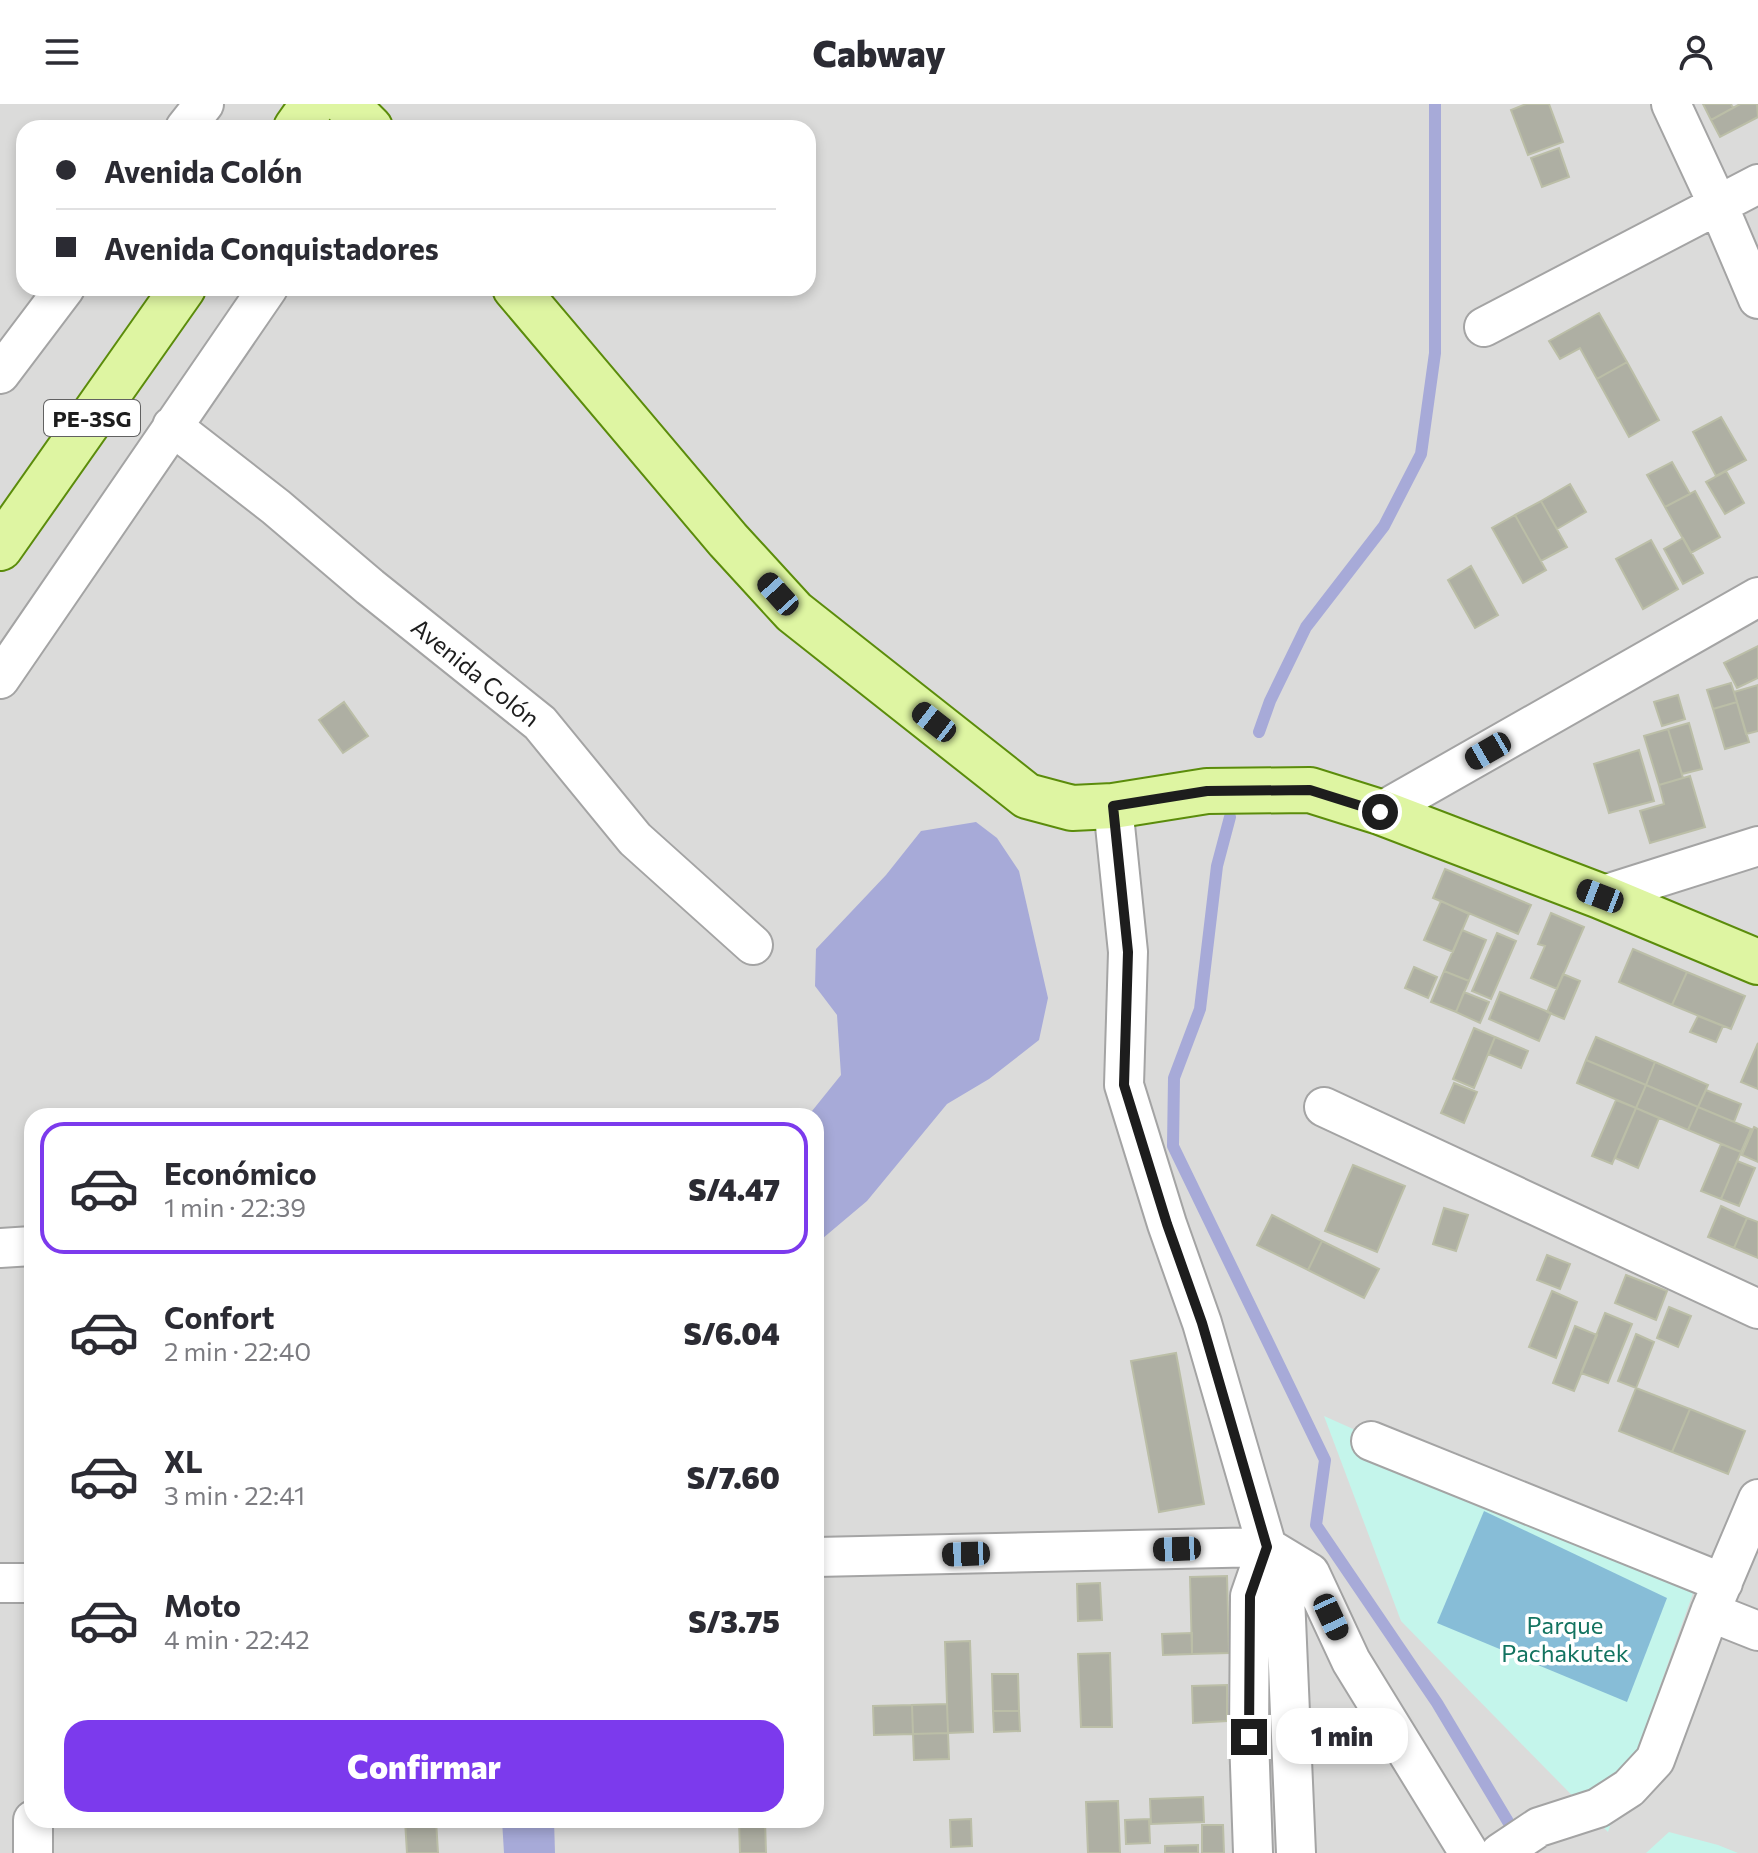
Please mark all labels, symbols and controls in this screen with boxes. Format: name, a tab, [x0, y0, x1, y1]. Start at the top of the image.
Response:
icon: menu	[40, 30, 84, 74]
text: Cabway	[812, 30, 946, 74]
icon: person	[1674, 30, 1718, 74]
text: Avenida Colón	[104, 152, 302, 189]
text: Avenida Conquistadores	[104, 229, 439, 266]
road number: PE-3SG	[44, 400, 140, 436]
car	[753, 568, 803, 620]
street label: Avenida Colón	[406, 612, 546, 732]
car	[908, 698, 960, 746]
car	[1461, 729, 1515, 773]
route start	[1362, 794, 1398, 830]
car	[1573, 876, 1627, 916]
icon: car	[68, 1152, 140, 1224]
text: Económico	[164, 1154, 317, 1191]
text: S/4.47	[688, 1170, 780, 1207]
text: 1 min · 22:39	[164, 1191, 306, 1222]
icon: car	[68, 1296, 140, 1368]
text: Confort	[164, 1298, 275, 1335]
text: S/6.04	[683, 1314, 780, 1351]
text: 2 min · 22:40	[164, 1335, 311, 1366]
icon: car	[68, 1440, 140, 1512]
text: XL	[164, 1442, 203, 1479]
text: S/7.60	[687, 1458, 780, 1495]
text: 3 min · 22:41	[164, 1479, 305, 1510]
car	[1153, 1536, 1201, 1562]
car	[942, 1541, 990, 1567]
icon: car	[68, 1584, 140, 1656]
text: Moto	[164, 1586, 241, 1623]
car	[1310, 1590, 1352, 1644]
text: S/3.75	[688, 1602, 780, 1639]
park label: Parque Pachakutek	[1501, 1610, 1629, 1667]
text: 4 min · 22:42	[164, 1623, 310, 1654]
callout: 1 min	[1277, 1709, 1409, 1765]
route end	[1231, 1719, 1267, 1755]
button: Confirmar	[64, 1720, 784, 1812]
text: 1 min	[1311, 1720, 1373, 1751]

